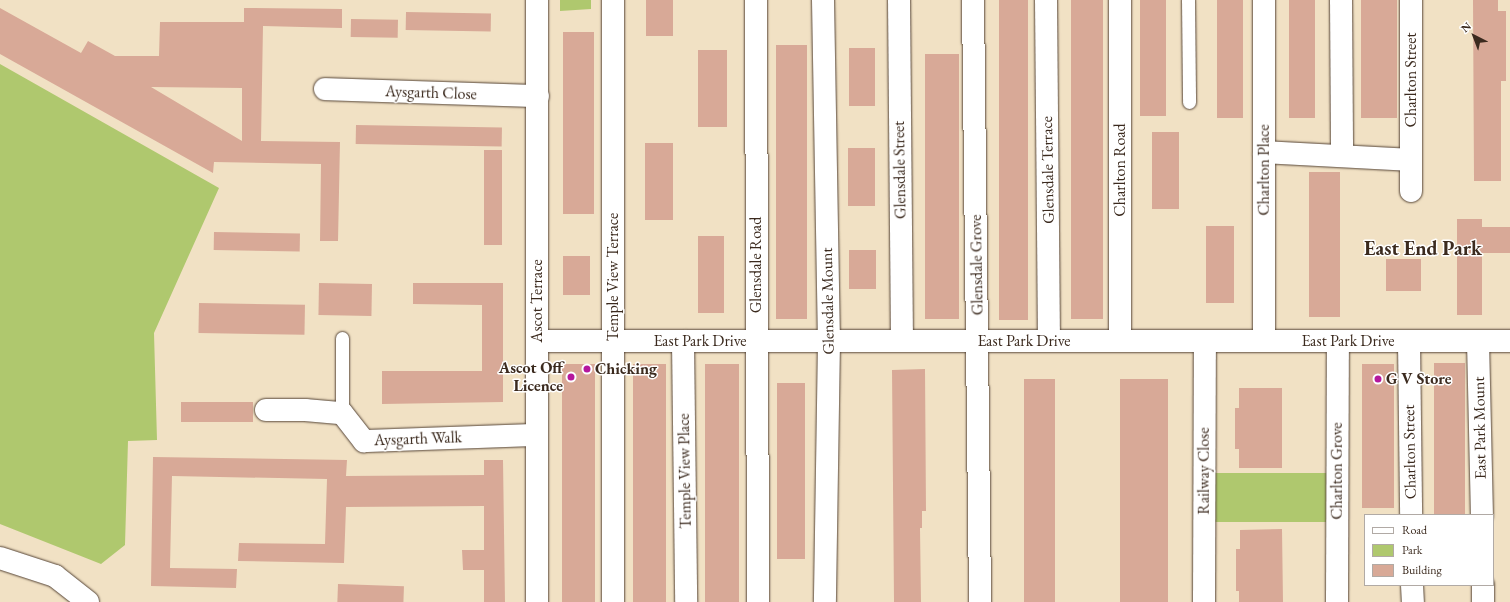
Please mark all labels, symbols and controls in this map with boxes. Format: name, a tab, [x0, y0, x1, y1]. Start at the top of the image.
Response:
north arrow	[1454, 16, 1494, 56]
text: N	[1458, 19, 1474, 35]
street label: Charlton Street	[1401, 33, 1421, 127]
street label: Aysgarth Close	[385, 82, 477, 104]
street label: Glensdale Terrace	[1037, 116, 1059, 224]
street label: Glensdale Street	[890, 121, 910, 219]
street label: Charlton Road	[1110, 123, 1130, 217]
street label: Charlton Place	[1254, 124, 1274, 216]
street label: Temple View Terrace	[603, 213, 623, 341]
street label: Glensdale Grove	[967, 215, 987, 315]
street label: Glensdale Road	[746, 217, 766, 313]
district label: East End Park	[1364, 236, 1482, 260]
street label: Glensdale Mount	[817, 247, 839, 355]
street label: Ascot Terrace	[527, 259, 547, 343]
street label: East Park Drive	[653, 331, 747, 351]
street label: East Park Drive	[977, 331, 1071, 351]
street label: East Park Drive	[1301, 331, 1395, 351]
place label: Ascot Off Licence	[499, 358, 563, 396]
place label: Chicking	[595, 359, 657, 379]
marker: Chicking	[582, 364, 592, 374]
place label: G V Store	[1386, 369, 1451, 389]
marker: Ascot Off Licence	[566, 372, 576, 382]
marker: G V Store	[1373, 374, 1383, 384]
street label: East Park Mount	[1470, 376, 1490, 480]
street label: Charlton Street	[1400, 404, 1420, 500]
street label: Temple View Place	[674, 413, 696, 529]
street label: Charlton Grove	[1327, 422, 1347, 520]
street label: Railway Close	[1194, 427, 1214, 515]
street label: Aysgarth Walk	[374, 428, 462, 450]
legend	[1364, 514, 1494, 586]
text: Road	[1402, 522, 1427, 538]
text: Park	[1402, 542, 1422, 558]
text: Building	[1402, 562, 1442, 578]

